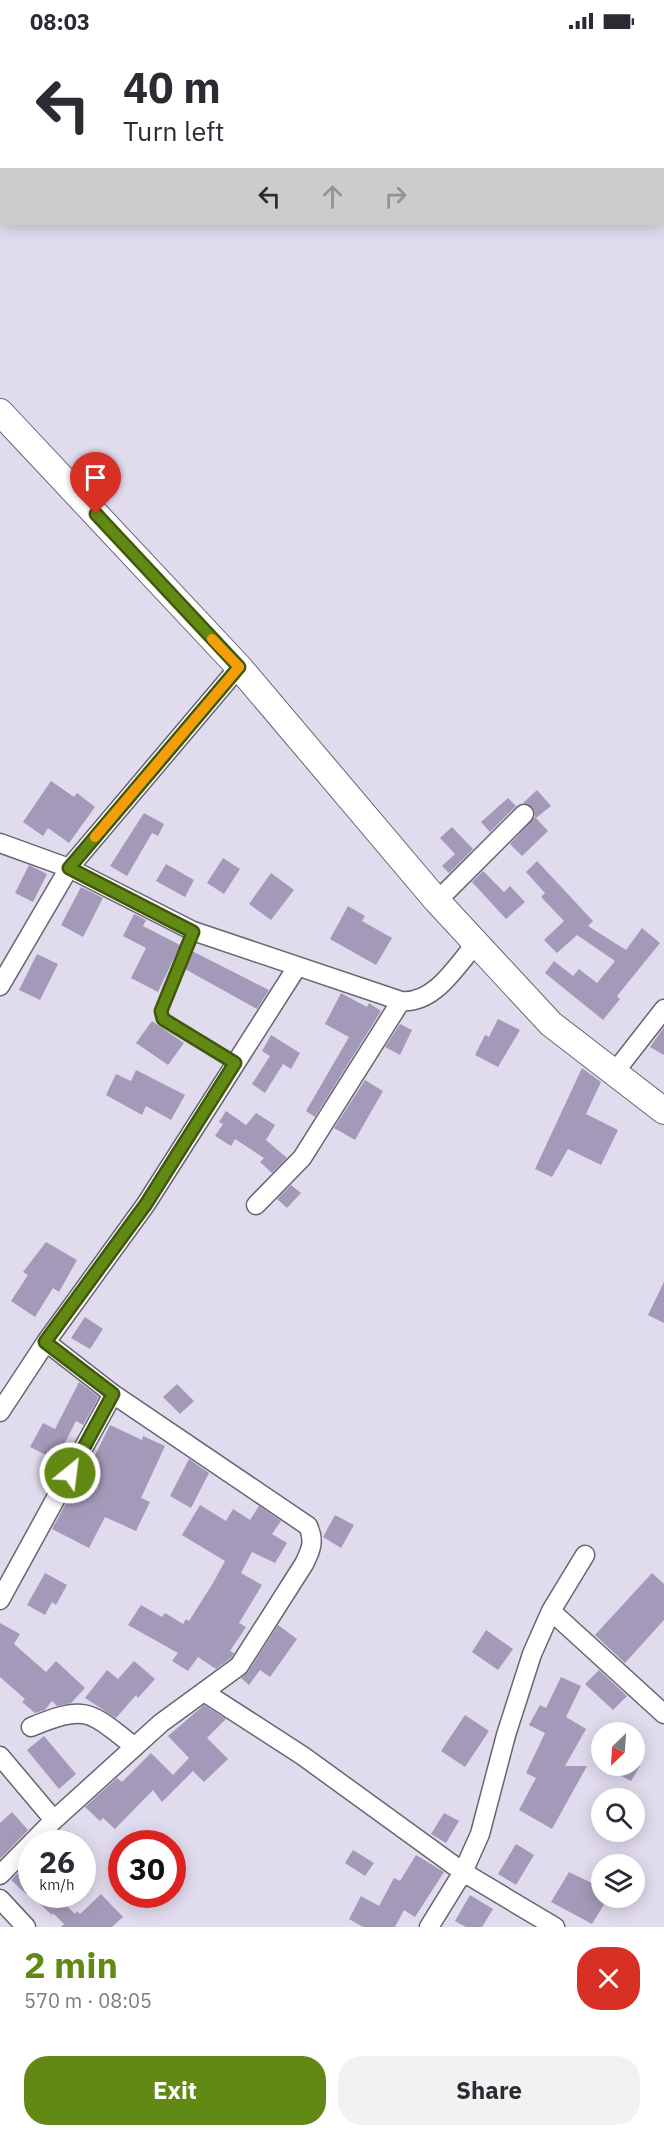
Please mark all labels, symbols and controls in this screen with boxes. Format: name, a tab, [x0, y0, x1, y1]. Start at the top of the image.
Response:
text: 08:03	[30, 7, 90, 36]
text: 40 m	[123, 60, 221, 115]
icon: left	[24, 66, 102, 144]
text: Turn left	[123, 113, 224, 148]
icon: left	[253, 180, 286, 213]
icon: ahead	[316, 180, 349, 213]
icon: right	[379, 180, 412, 213]
pin	[70, 452, 121, 514]
icon: arrive	[79, 461, 112, 494]
position arrow	[38, 1441, 102, 1505]
north arrow	[591, 1722, 645, 1776]
map controls	[591, 1722, 645, 1908]
button: search	[591, 1788, 645, 1842]
speed limit sign: 30	[108, 1830, 186, 1908]
text: 26	[39, 1842, 75, 1881]
button: layers	[591, 1854, 645, 1908]
text: km/h	[39, 1875, 75, 1894]
text: 2 min	[24, 1941, 118, 1988]
button: close	[577, 1947, 640, 2010]
text: 570 m · 08:05	[24, 1987, 152, 2014]
button: Exit	[24, 2056, 326, 2125]
button: Share	[338, 2056, 640, 2125]

